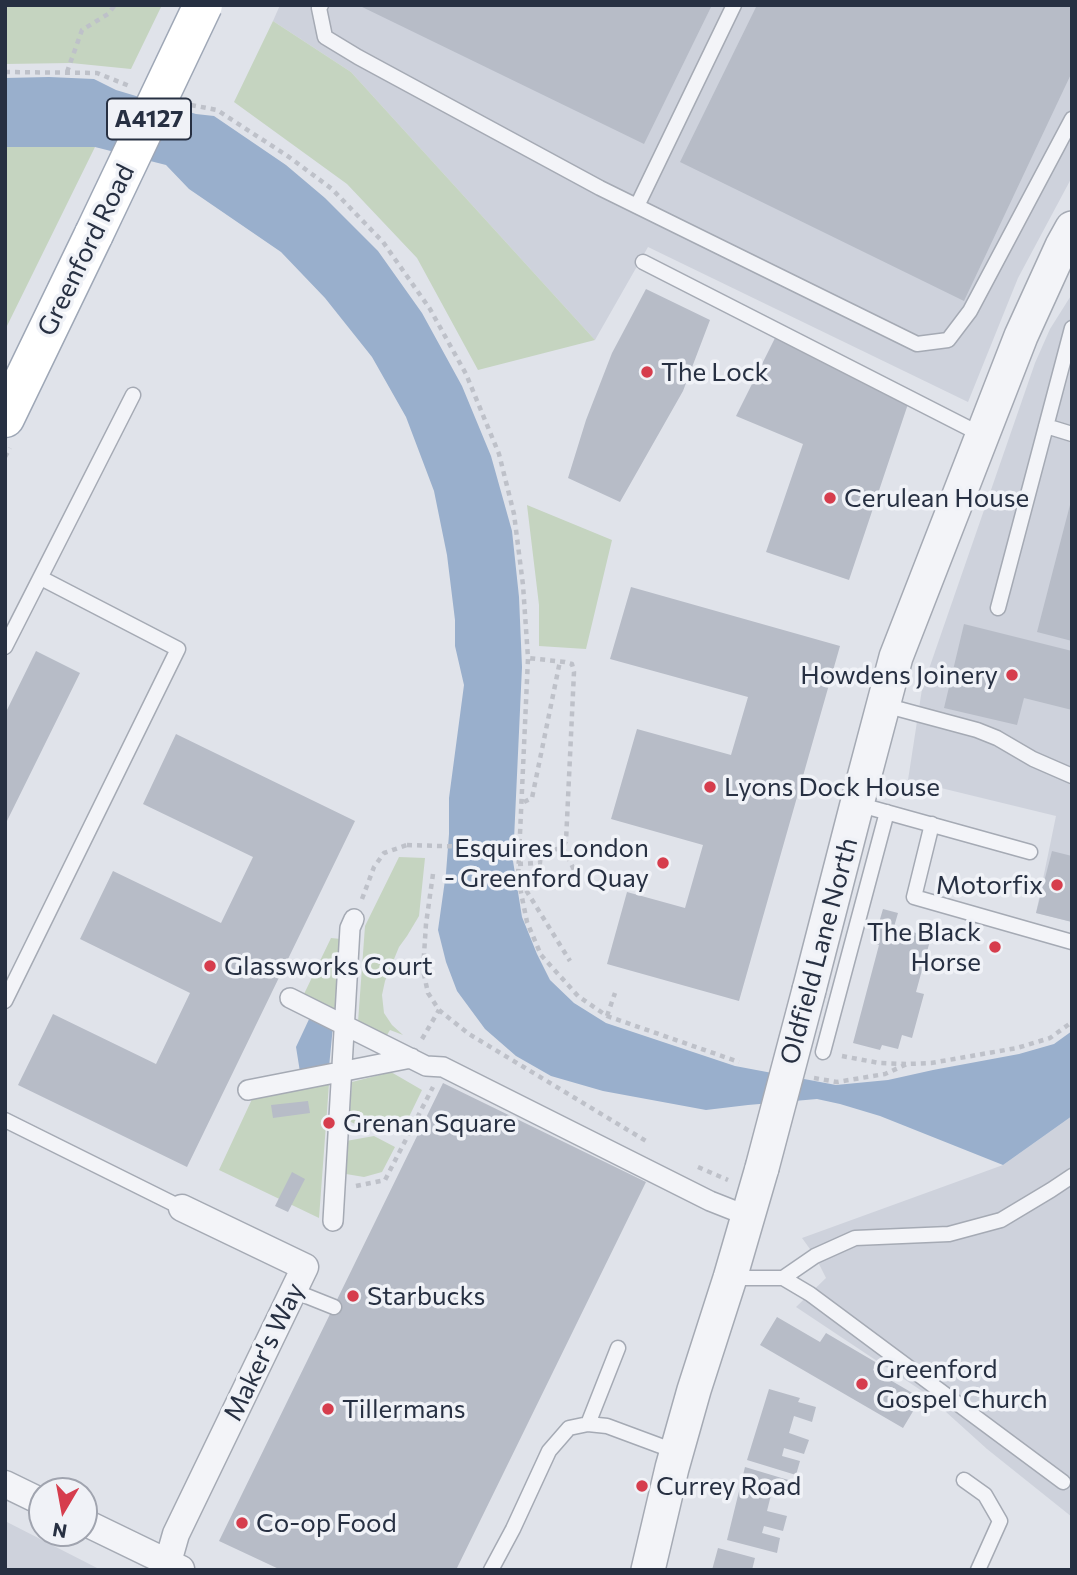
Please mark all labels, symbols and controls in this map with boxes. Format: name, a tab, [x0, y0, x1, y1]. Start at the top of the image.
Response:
road number: A4127	[107, 98, 191, 140]
street label: Greenford Road	[31, 159, 141, 341]
place label: The Lock	[661, 356, 769, 388]
marker: The Lock	[639, 364, 655, 380]
place label: Cerulean House	[844, 482, 1029, 514]
marker: Cerulean House	[822, 490, 838, 506]
place label: Howdens Joinery	[800, 659, 998, 691]
marker: Howdens Joinery	[1004, 667, 1020, 683]
place label: Lyons Dock House	[724, 771, 940, 803]
marker: Lyons Dock House	[702, 779, 718, 795]
place label: Esquires London - Greenford Quay	[444, 832, 649, 894]
street label: Oldfield Lane North	[774, 834, 864, 1068]
marker: Esquires London - Greenford Quay	[655, 855, 671, 871]
place label: Motorfix	[936, 869, 1043, 901]
marker: Motorfix	[1049, 877, 1065, 893]
place label: The Black Horse	[867, 916, 981, 978]
marker: The Black Horse	[987, 939, 1003, 955]
place label: Glassworks Court	[224, 950, 433, 982]
marker: Glassworks Court	[202, 958, 218, 974]
place label: Grenan Square	[343, 1107, 516, 1139]
marker: Grenan Square	[321, 1115, 337, 1131]
street label: Maker's Way	[217, 1278, 311, 1426]
place label: Starbucks	[367, 1280, 485, 1312]
marker: Starbucks	[345, 1288, 361, 1304]
place label: Greenford Gospel Church	[876, 1353, 1048, 1414]
marker: Greenford Gospel Church	[854, 1376, 870, 1392]
place label: Tillermans	[342, 1393, 466, 1425]
marker: Tillermans	[320, 1401, 336, 1417]
place label: Currey Road	[656, 1470, 801, 1502]
north arrow	[28, 1477, 98, 1547]
marker: Currey Road	[634, 1478, 650, 1494]
place label: Co-op Food	[256, 1507, 397, 1539]
marker: Co-op Food	[234, 1515, 250, 1531]
text: N	[51, 1519, 69, 1544]

